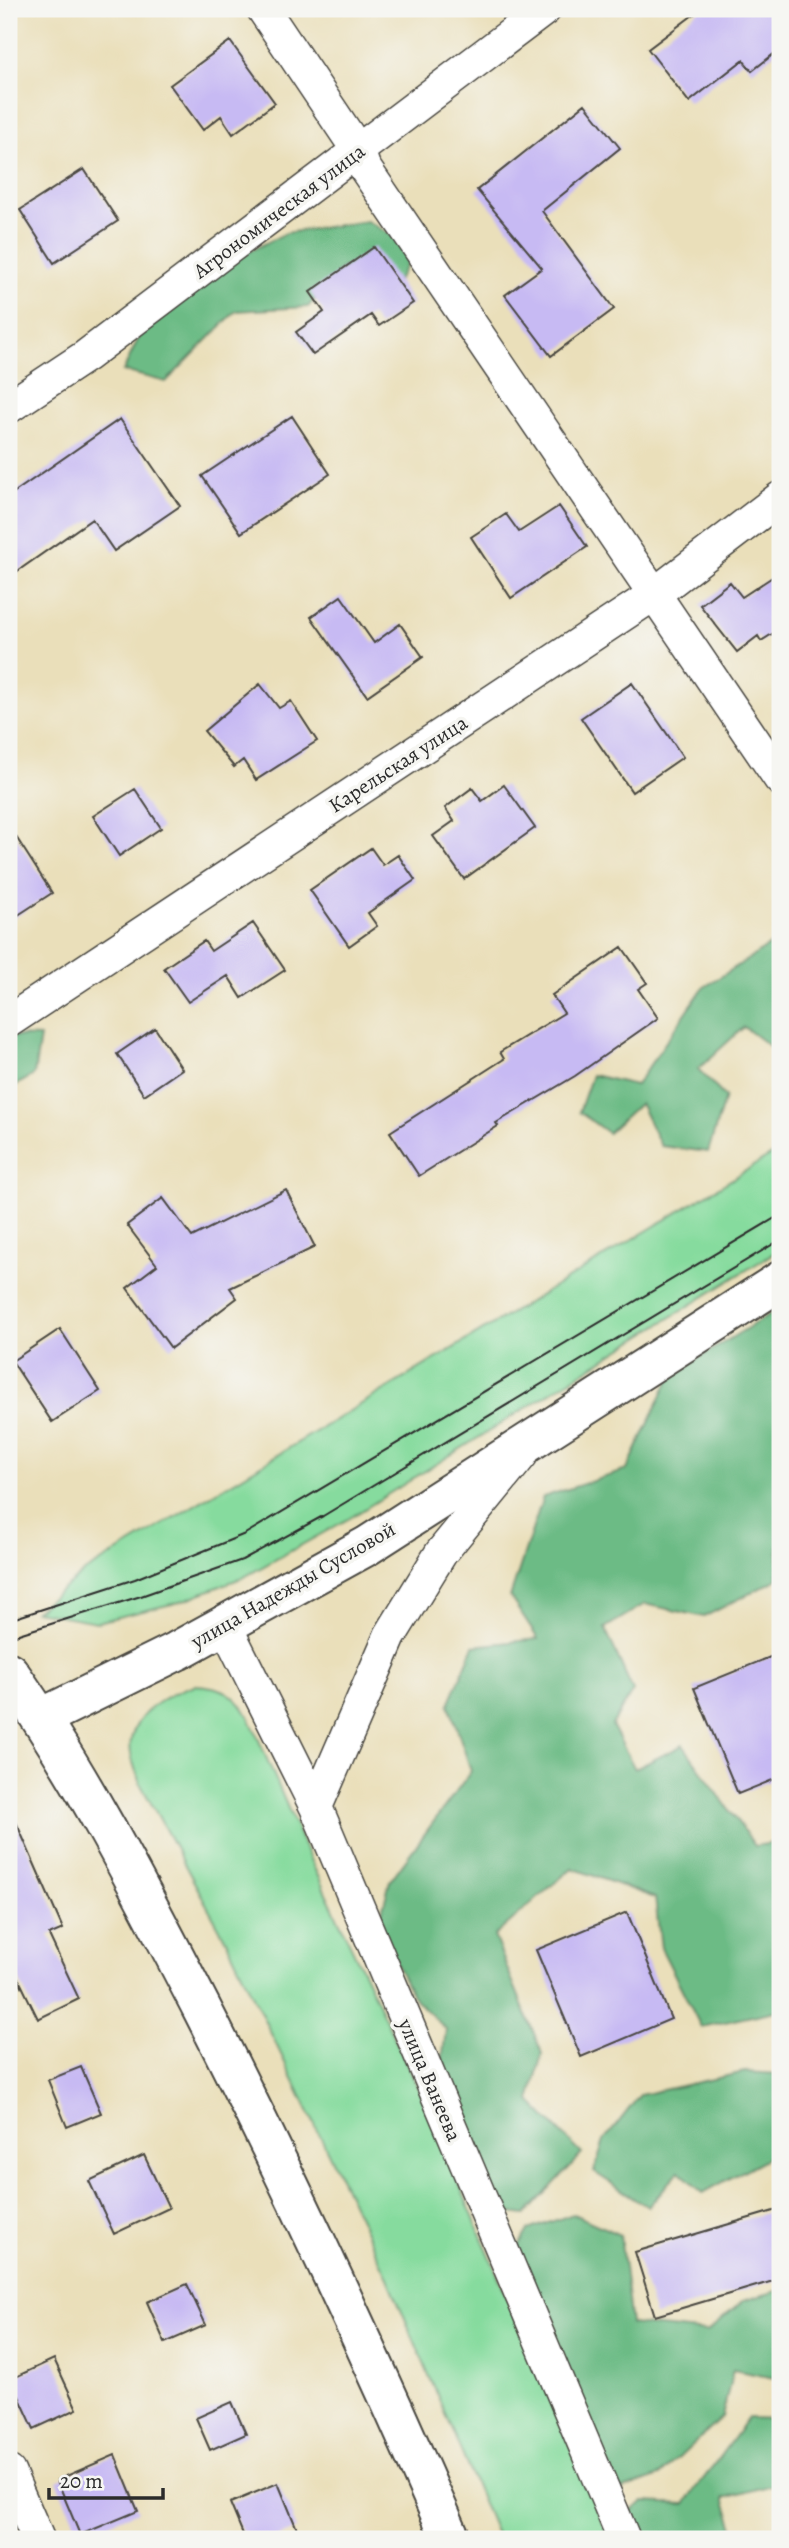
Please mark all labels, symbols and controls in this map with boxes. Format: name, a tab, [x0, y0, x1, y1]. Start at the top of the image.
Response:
street label: Агрономическая улица	[187, 137, 371, 285]
street label: Карельская улица	[323, 708, 473, 819]
street label: улица Надежды Сусловой	[185, 1515, 400, 1656]
street label: улица Ванеева	[391, 2013, 469, 2146]
scale bar	[49, 2457, 163, 2501]
text: 20 m	[60, 2467, 103, 2495]

